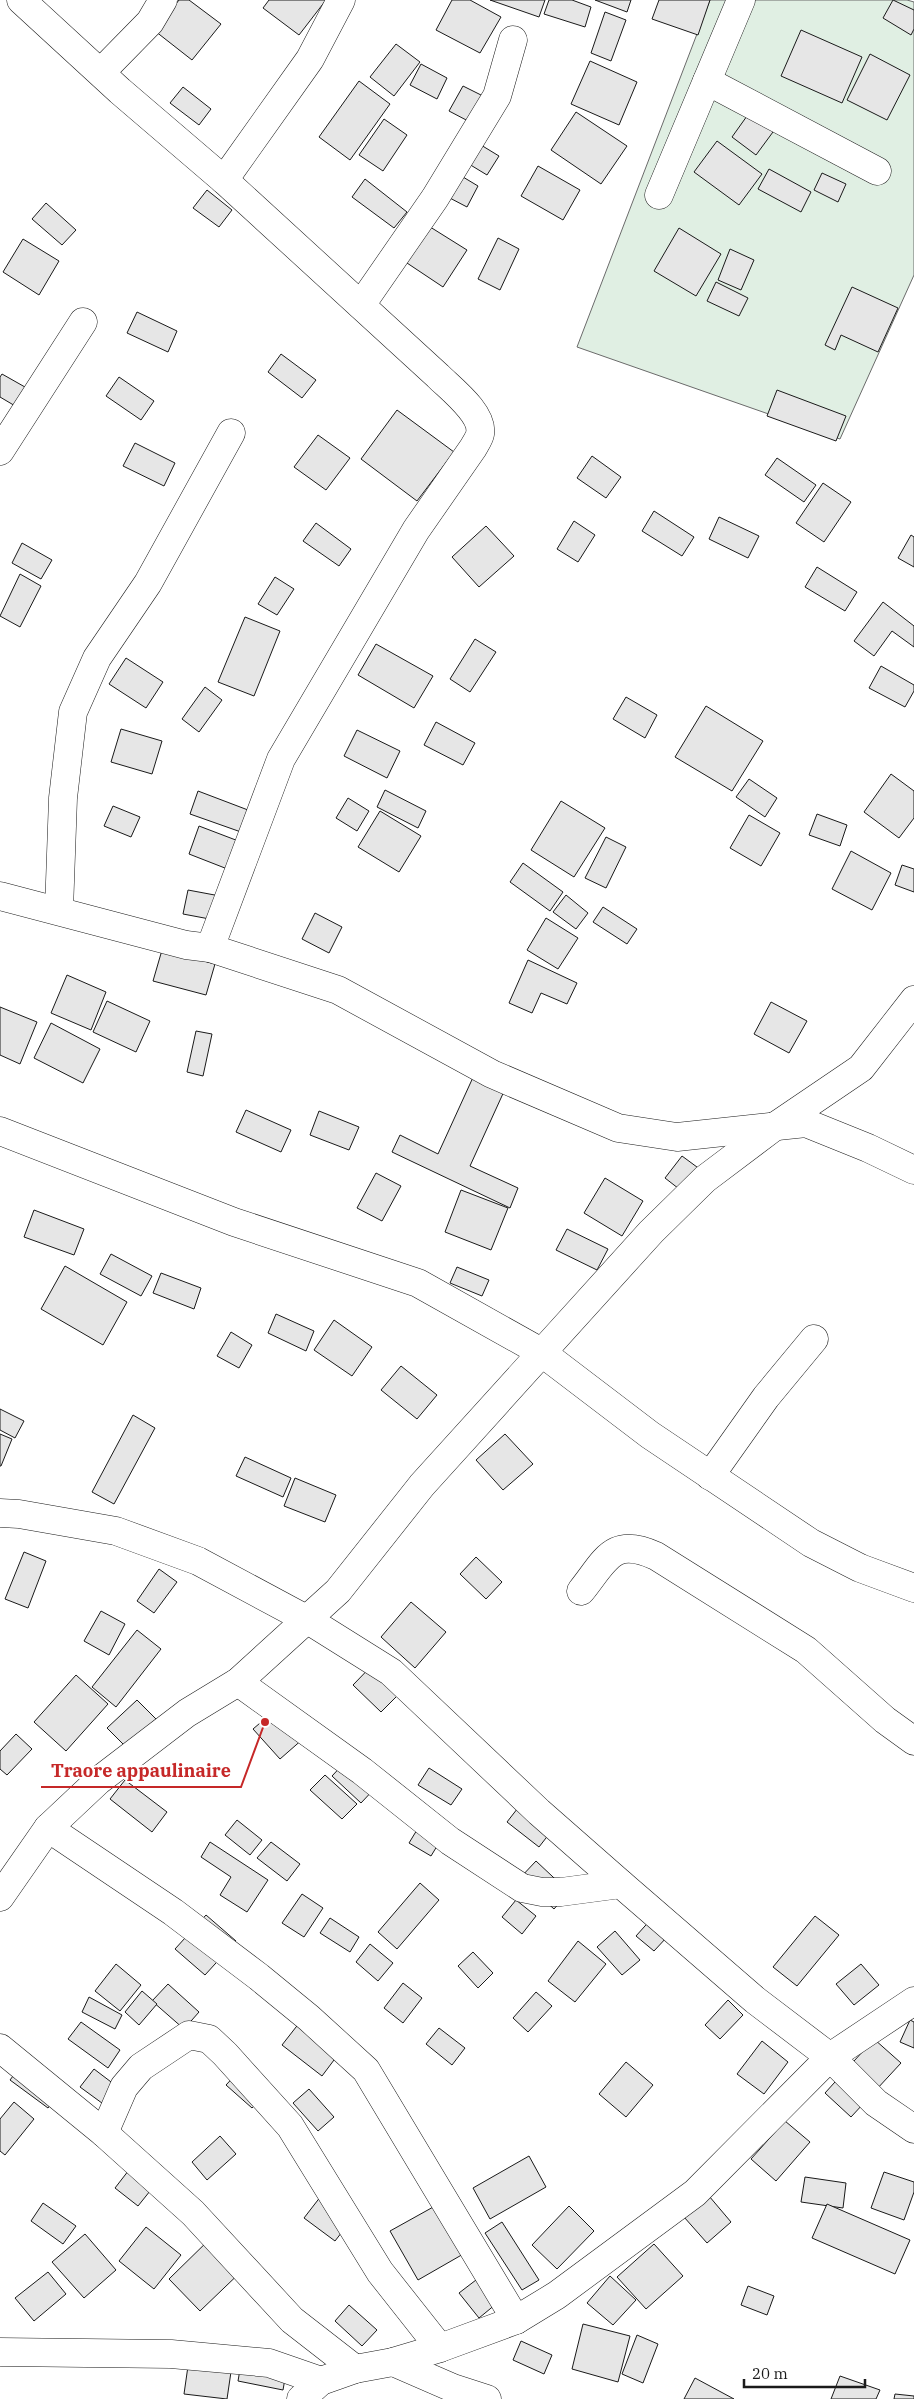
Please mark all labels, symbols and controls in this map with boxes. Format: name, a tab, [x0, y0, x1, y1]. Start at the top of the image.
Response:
callout: Traore appaulinaire	[41, 1754, 241, 1787]
text: Traore appaulinaire	[51, 1759, 231, 1782]
scale bar	[744, 2356, 865, 2388]
text: 20 m	[752, 2364, 788, 2383]

